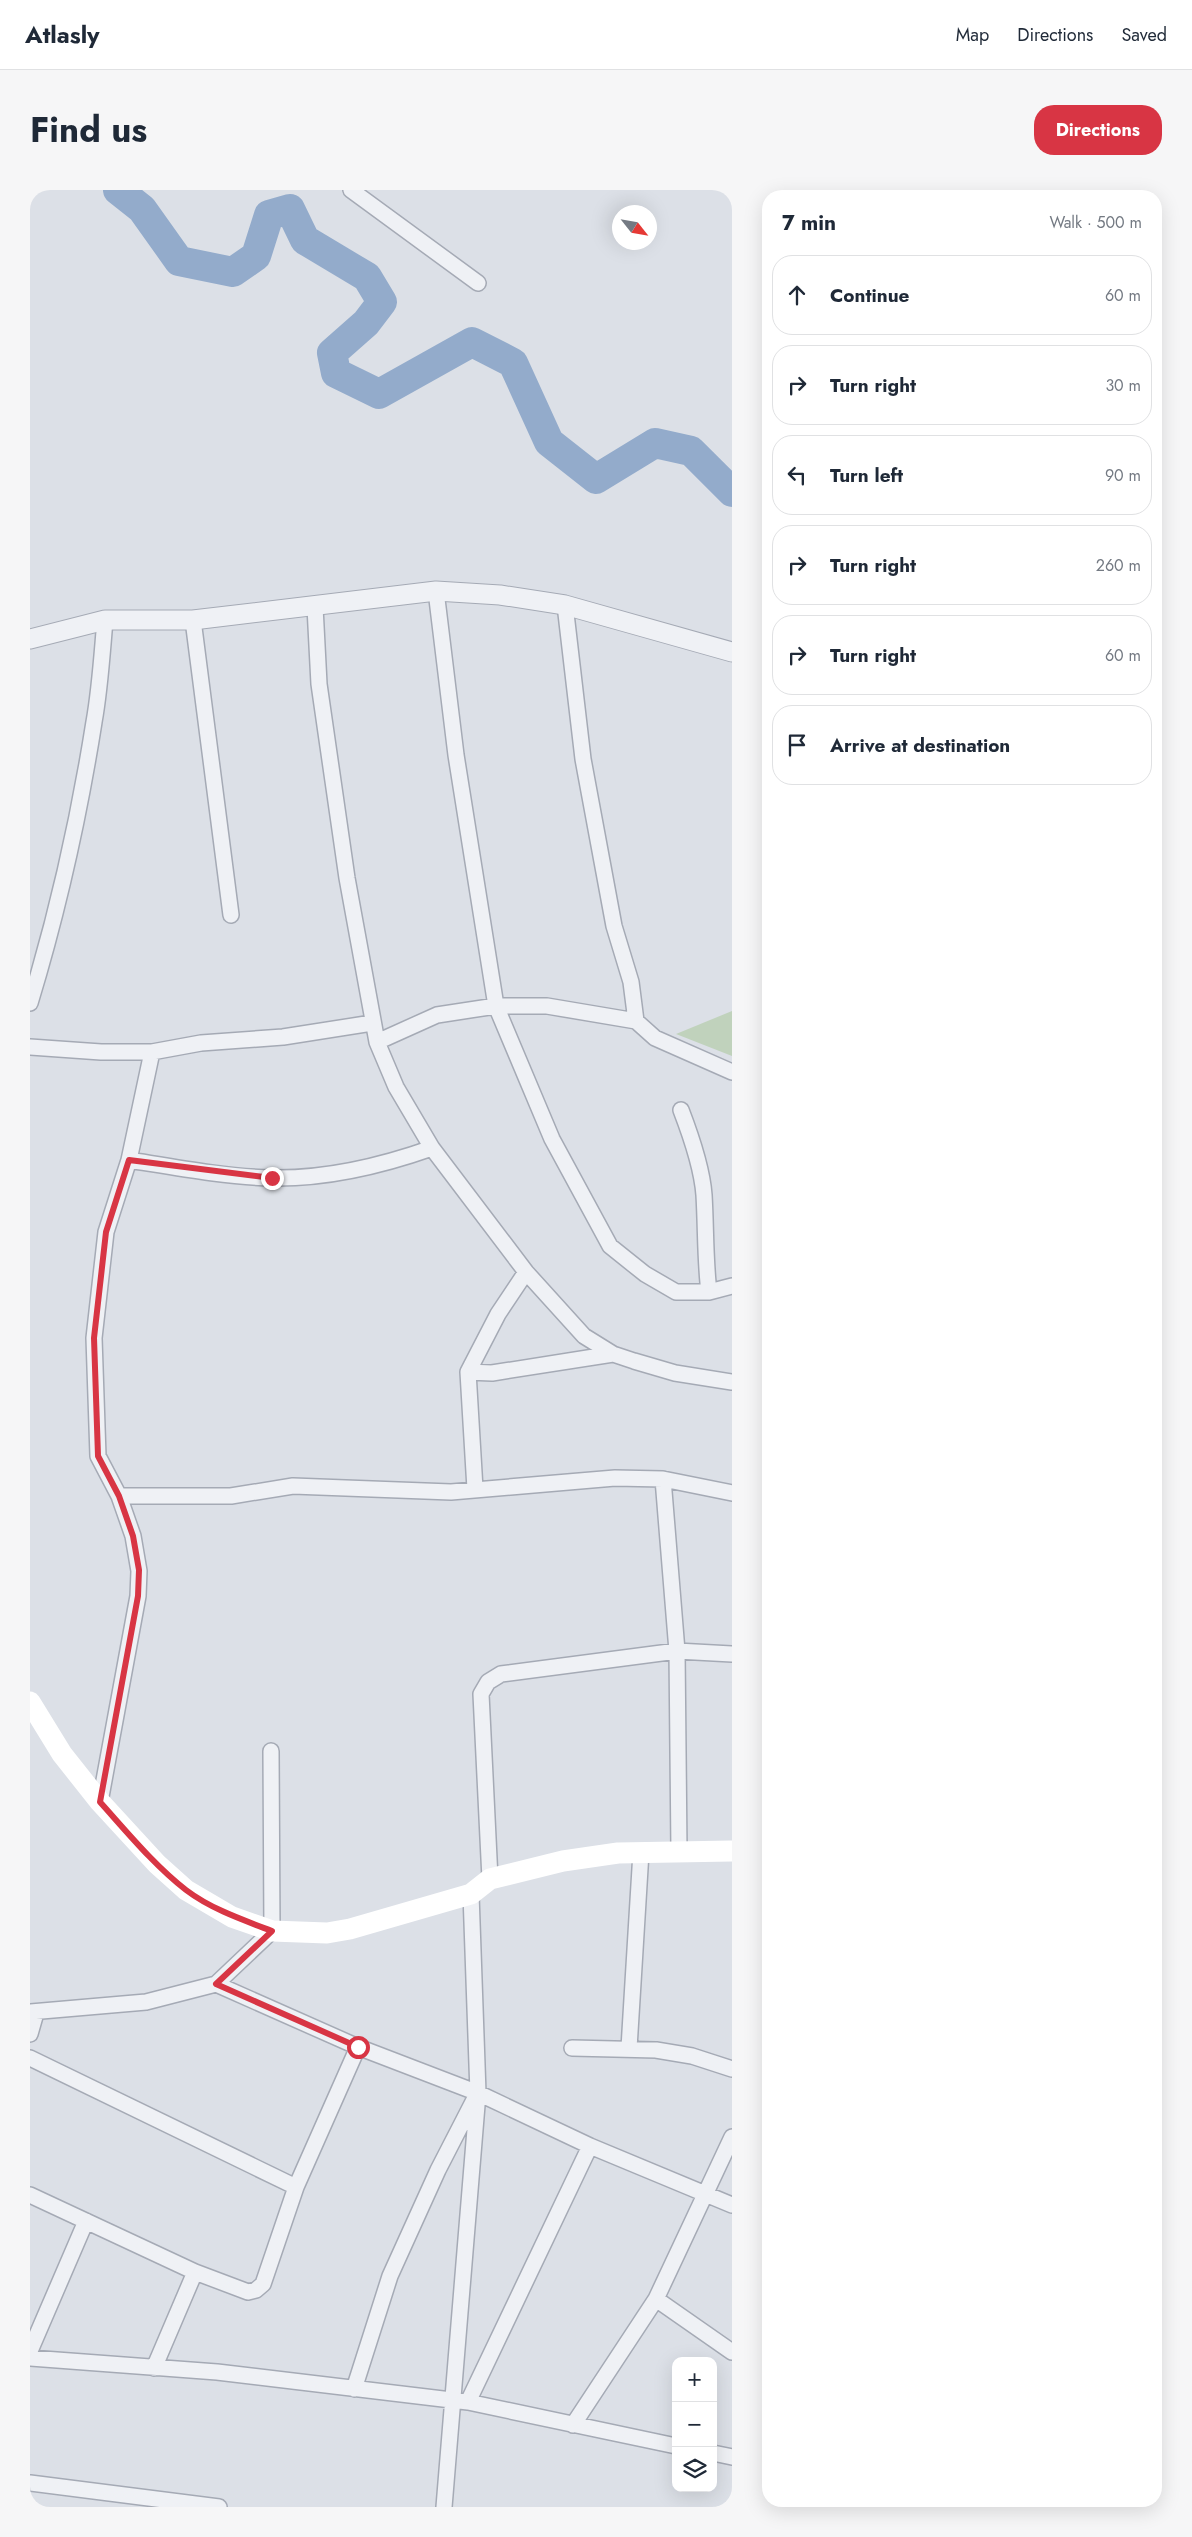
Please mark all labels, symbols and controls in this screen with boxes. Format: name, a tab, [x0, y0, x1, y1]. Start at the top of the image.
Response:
text: Atlasly	[25, 17, 100, 52]
text: Map	[956, 22, 989, 48]
text: Directions	[1017, 22, 1093, 48]
text: Saved	[1121, 22, 1167, 48]
text: Find us	[30, 105, 147, 155]
button: Directions	[1034, 105, 1162, 155]
north arrow	[612, 205, 657, 250]
text: 7 min	[782, 208, 836, 238]
text: Walk · 500 m	[1049, 211, 1142, 234]
icon: ahead	[783, 281, 811, 309]
text: Continue	[830, 282, 909, 309]
text: 60 m	[1105, 284, 1141, 307]
icon: right	[783, 371, 811, 399]
text: Turn right	[830, 372, 916, 399]
text: 30 m	[1105, 374, 1141, 397]
icon: left	[783, 461, 811, 489]
text: Turn left	[830, 462, 903, 489]
text: 90 m	[1105, 464, 1141, 487]
icon: right	[783, 551, 811, 579]
text: Turn right	[830, 552, 916, 579]
text: 260 m	[1096, 554, 1141, 577]
icon: right	[783, 641, 811, 669]
text: Turn right	[830, 642, 916, 669]
text: 60 m	[1105, 644, 1141, 667]
icon: arrive	[783, 731, 811, 759]
text: Arrive at destination	[830, 732, 1010, 759]
route end	[261, 1167, 284, 1190]
route start	[347, 2036, 370, 2059]
map controls	[672, 2357, 717, 2492]
button: +	[672, 2357, 717, 2402]
button: −	[672, 2402, 717, 2447]
button: layers	[672, 2447, 717, 2492]

